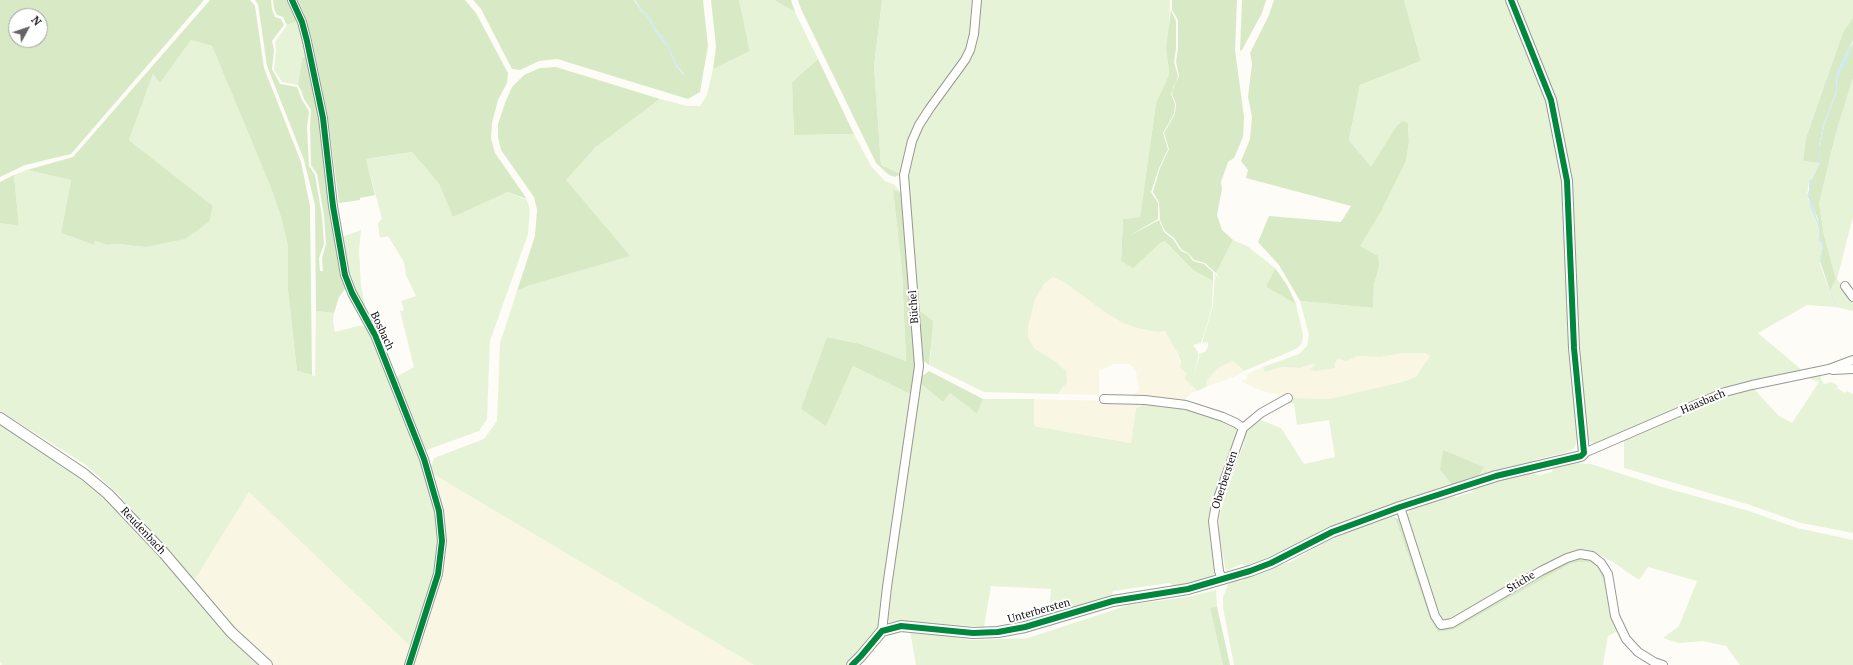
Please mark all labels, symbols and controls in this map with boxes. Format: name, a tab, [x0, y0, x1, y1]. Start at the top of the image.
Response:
north arrow	[8, 8, 48, 48]
text: N	[28, 13, 44, 29]
street label: Büchel	[906, 290, 922, 324]
street label: Bosbach	[367, 310, 397, 352]
street label: Haasbach	[1679, 387, 1727, 417]
street label: Oberbersten	[1209, 449, 1241, 511]
street label: Reudenbach	[118, 505, 168, 557]
street label: Stiche	[1505, 569, 1537, 595]
street label: Unterbersten	[1006, 596, 1072, 626]

